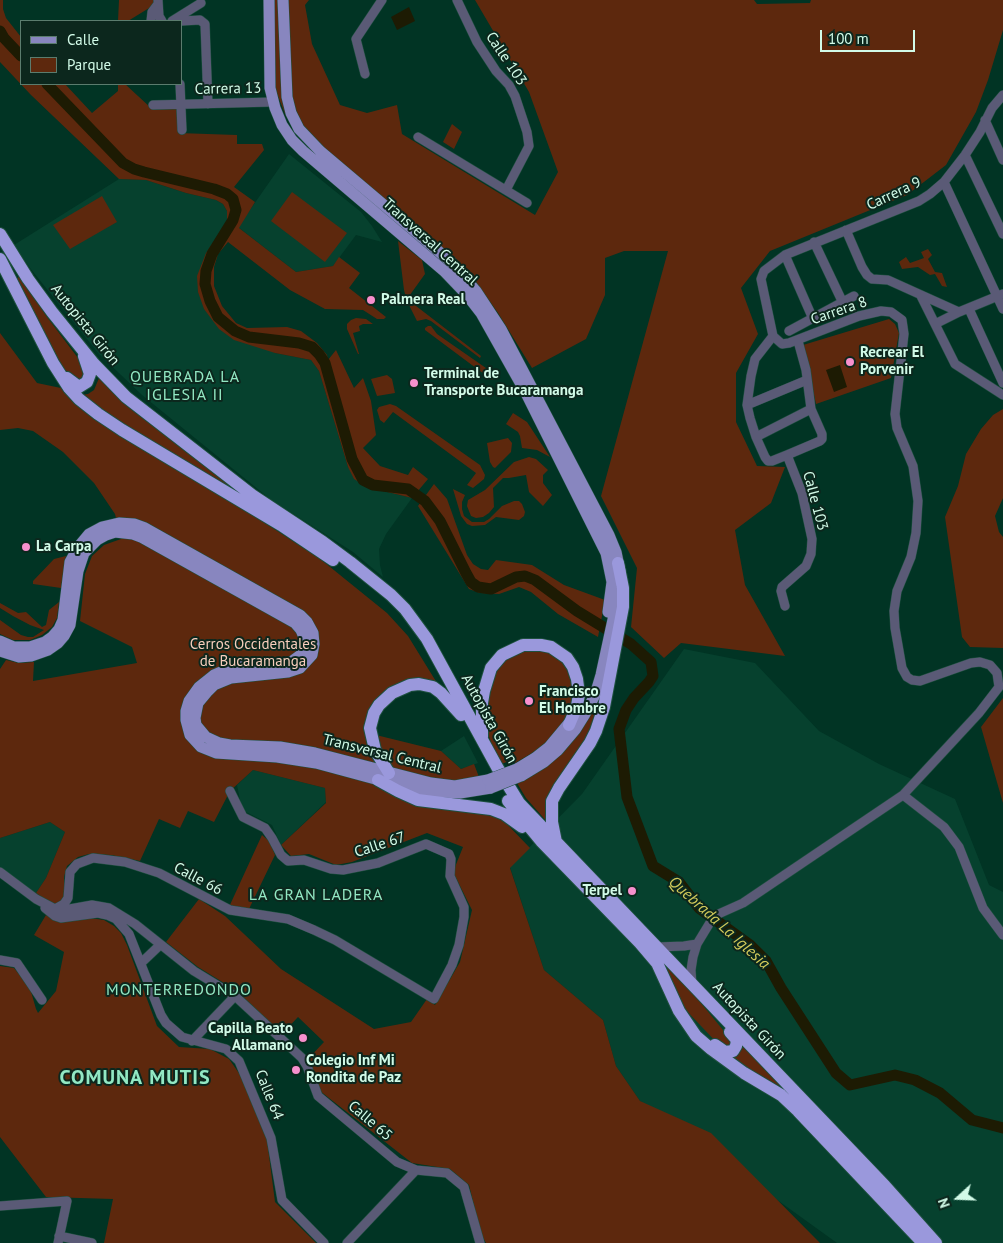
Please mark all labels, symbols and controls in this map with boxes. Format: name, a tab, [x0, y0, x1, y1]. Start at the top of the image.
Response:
legend	[20, 20, 182, 85]
scale bar	[823, 20, 918, 52]
street label: Calle 103	[482, 29, 530, 89]
text: 100 m	[828, 29, 869, 48]
text: Calle	[67, 30, 99, 49]
text: Parque	[67, 55, 111, 74]
street label: Carrera 13	[195, 79, 261, 99]
street label: Carrera 9	[864, 174, 924, 214]
street label: Transversal Central	[379, 195, 481, 289]
street label: Autopista Girón	[47, 281, 123, 369]
place label: Palmera Real	[381, 291, 465, 309]
street label: Carrera 8	[809, 293, 869, 329]
marker: Palmera Real	[365, 294, 377, 306]
place label: Recrear El Porvenir	[860, 344, 924, 379]
marker: Recrear El Porvenir	[844, 356, 856, 368]
place label: Terminal de Transporte Bucaramanga	[424, 365, 583, 400]
district label: QUEBRADA LA IGLESIA II	[129, 367, 241, 405]
marker: Terminal de Transporte Bucaramanga	[408, 377, 420, 389]
street label: Calle 103	[798, 469, 832, 533]
place label: La Carpa	[36, 538, 91, 556]
marker: La Carpa	[20, 541, 32, 553]
park label: Cerros Occidentales de Bucaramanga	[190, 636, 316, 671]
street label: Autopista Girón	[457, 671, 521, 767]
place label: Francisco El Hombre	[539, 683, 606, 718]
marker: Francisco El Hombre	[523, 695, 535, 707]
street label: Transversal Central	[321, 731, 443, 777]
street label: Calle 67	[352, 828, 408, 862]
street label: Calle 66	[171, 859, 225, 899]
water label: Quebrada La Iglesia	[664, 873, 774, 973]
place label: Terpel	[582, 882, 622, 900]
district label: LA GRAN LADERA	[247, 885, 385, 905]
marker: Terpel	[626, 885, 638, 897]
street label: Autopista Girón	[709, 979, 789, 1063]
district label: MONTERREDONDO	[104, 980, 254, 1000]
place label: Capilla Beato Allamano	[208, 1020, 293, 1055]
marker: Capilla Beato Allamano	[297, 1032, 309, 1044]
place label: Colegio Inf Mi Rondita de Paz	[306, 1052, 401, 1087]
marker: Colegio Inf Mi Rondita de Paz	[290, 1064, 302, 1076]
district label: COMUNA MUTIS	[58, 1066, 212, 1090]
street label: Calle 64	[251, 1067, 287, 1123]
street label: Calle 65	[344, 1097, 396, 1145]
north arrow	[933, 1173, 983, 1223]
text: N	[934, 1196, 954, 1211]

